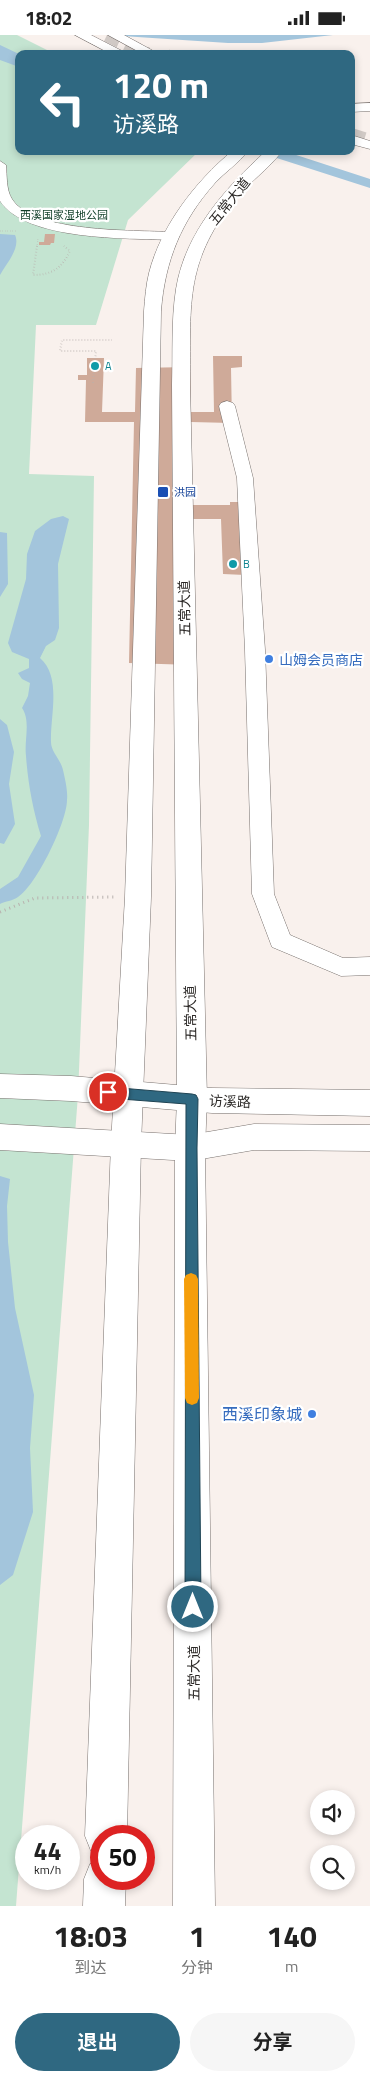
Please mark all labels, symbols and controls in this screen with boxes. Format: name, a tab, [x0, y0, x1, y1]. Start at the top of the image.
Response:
text: 18:02	[25, 3, 72, 32]
text: 120 m	[113, 58, 209, 112]
icon: left	[30, 70, 95, 135]
text: 访溪路	[113, 107, 179, 141]
street label: 五常大道	[203, 173, 255, 229]
park label: 西溪国家湿地公园	[20, 207, 108, 223]
place label: A	[105, 358, 112, 374]
marker: A	[89, 360, 101, 372]
place label: 洪园	[174, 484, 196, 500]
marker: 洪园	[156, 485, 170, 499]
place label: B	[243, 556, 250, 572]
marker: B	[227, 558, 239, 570]
street label: 五常大道	[173, 580, 195, 636]
place label: 山姆会员商店	[279, 649, 363, 670]
marker: 山姆会员商店	[263, 653, 275, 665]
street label: 五常大道	[179, 985, 201, 1041]
pin	[87, 1071, 129, 1113]
icon: arrive	[94, 1078, 122, 1106]
street label: 访溪路	[209, 1090, 251, 1112]
place label: 西溪印象城	[222, 1402, 302, 1426]
marker: 西溪印象城	[306, 1408, 318, 1420]
position arrow	[166, 1580, 218, 1632]
street label: 五常大道	[183, 1645, 204, 1701]
map controls	[310, 1790, 355, 1890]
button: sound	[310, 1790, 355, 1835]
speed limit sign: 50	[90, 1825, 155, 1890]
text: 44	[33, 1832, 62, 1870]
button: search	[310, 1845, 355, 1890]
text: km/h	[34, 1860, 61, 1879]
text: 18:03	[53, 1913, 128, 1959]
text: 1	[189, 1913, 206, 1959]
text: 140	[266, 1913, 317, 1959]
text: m	[285, 1954, 298, 1978]
text: 到达	[75, 1955, 107, 1979]
text: 分钟	[181, 1955, 213, 1979]
button: 退出	[15, 2013, 180, 2071]
button: 分享	[190, 2013, 355, 2071]

